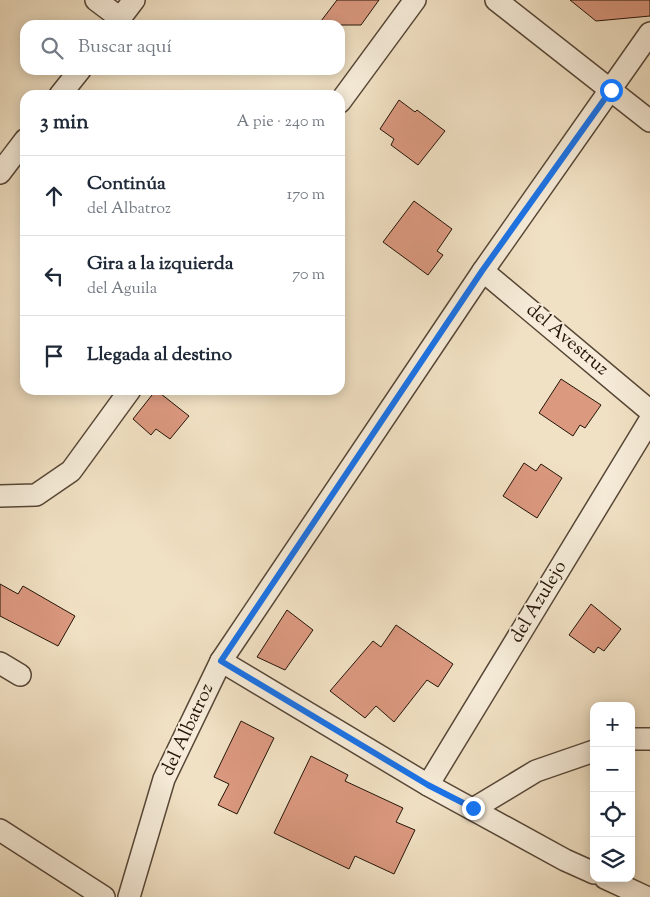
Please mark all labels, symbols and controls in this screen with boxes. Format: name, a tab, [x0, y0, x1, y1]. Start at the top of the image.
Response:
search box	[20, 20, 345, 75]
icon: search	[38, 34, 66, 62]
text: Buscar aquí	[78, 34, 172, 61]
route start	[600, 79, 623, 102]
text: 3 min	[40, 108, 89, 138]
text: A pie · 240 m	[236, 111, 325, 134]
text: Continúa	[87, 171, 166, 198]
icon: ahead	[40, 182, 68, 210]
text: 170 m	[287, 184, 325, 207]
text: del Albatroz	[87, 198, 171, 221]
text: Gira a la izquierda	[87, 251, 233, 278]
icon: left	[40, 262, 68, 290]
text: 70 m	[292, 264, 325, 287]
text: del Aguila	[87, 278, 157, 301]
street label: del Avestruz	[520, 297, 614, 383]
icon: arrive	[40, 342, 68, 370]
text: Llegada al destino	[87, 342, 232, 369]
street label: del Azulejo	[504, 556, 574, 648]
street label: del Albatroz	[155, 679, 221, 781]
map controls	[590, 702, 635, 882]
button: +	[590, 702, 635, 747]
button: −	[590, 747, 635, 792]
button: locate	[590, 792, 635, 837]
route end	[462, 797, 485, 820]
button: layers	[590, 837, 635, 882]

